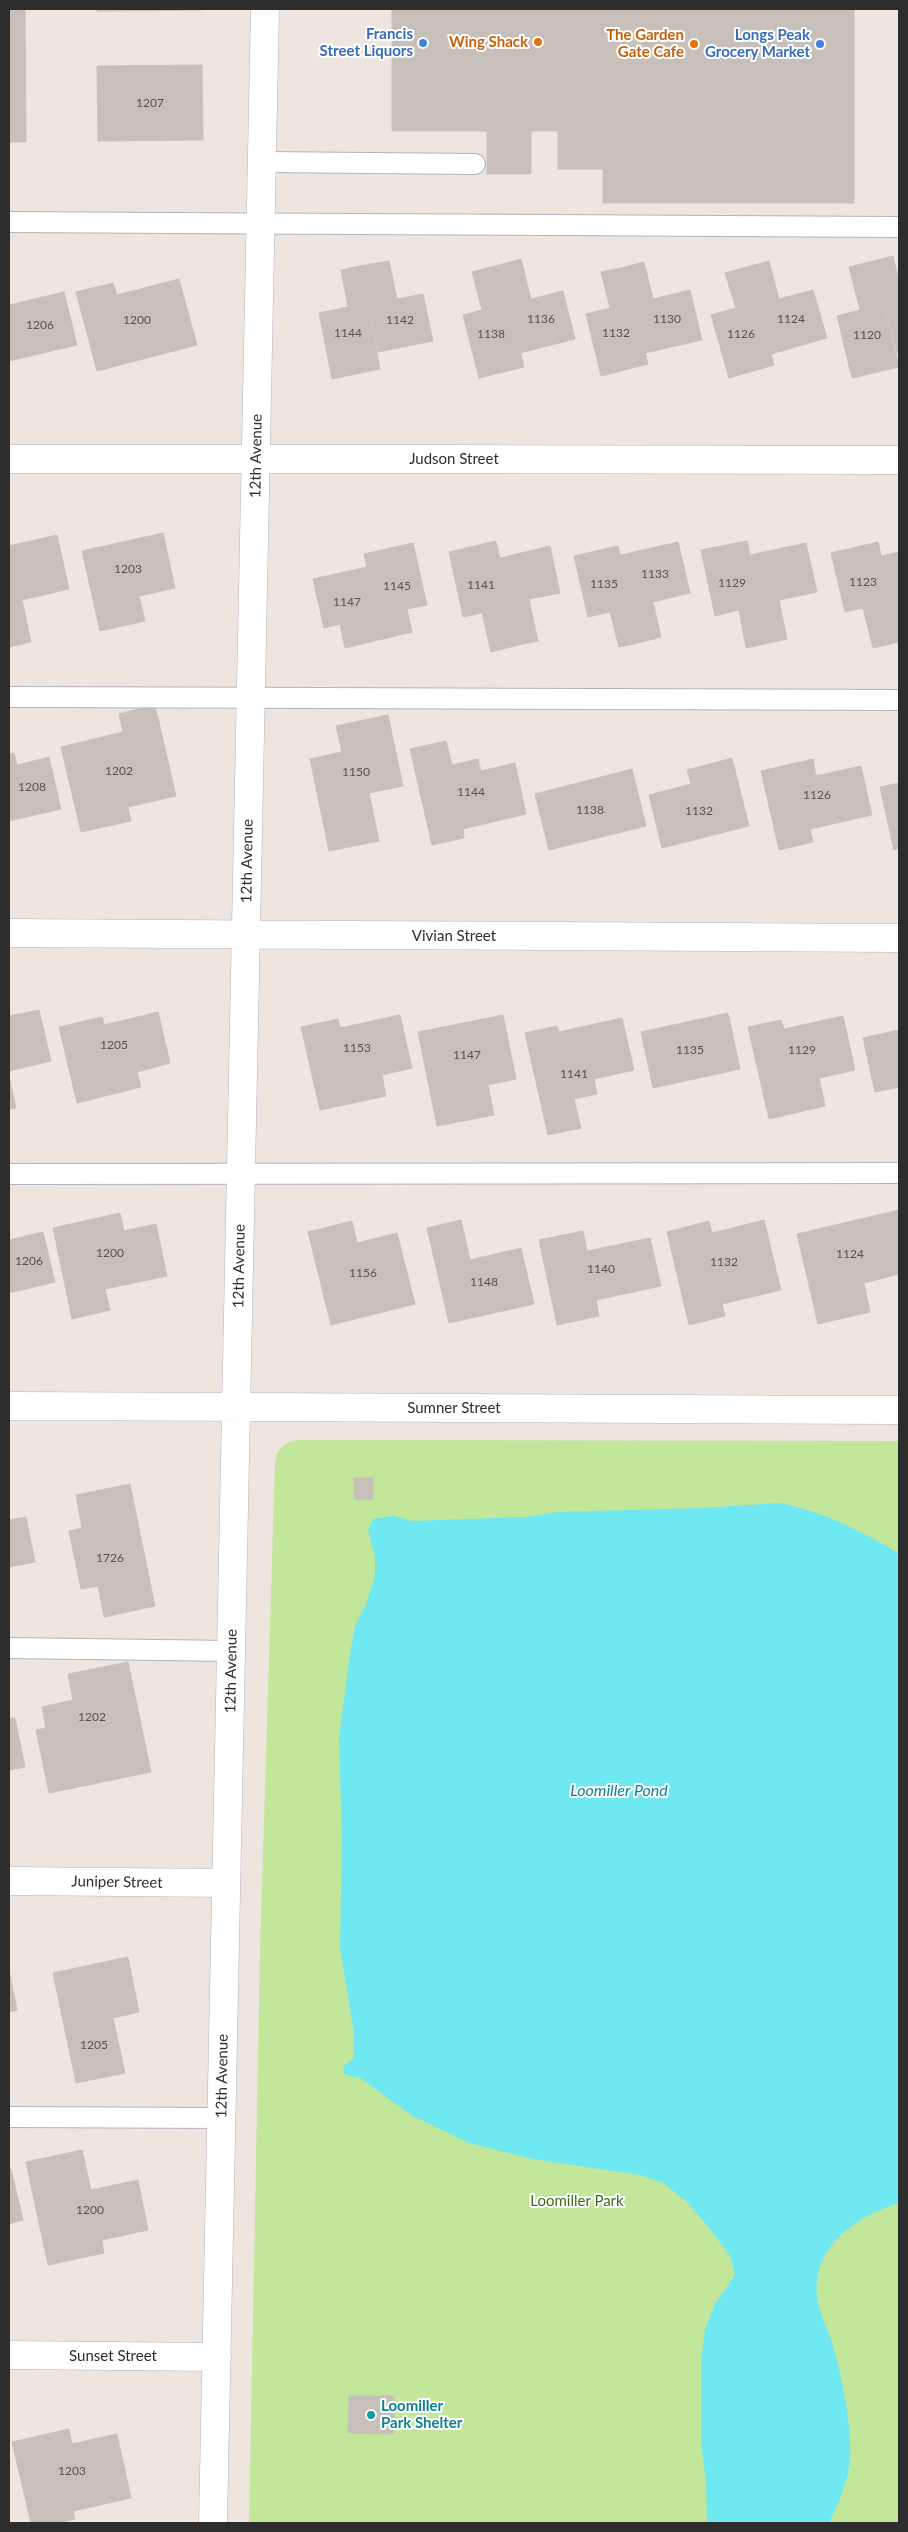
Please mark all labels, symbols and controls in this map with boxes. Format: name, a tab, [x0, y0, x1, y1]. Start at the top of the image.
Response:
place label: Francis Street Liquors	[320, 24, 413, 59]
place label: The Garden Gate Cafe	[606, 25, 684, 60]
place label: Longs Peak Grocery Market	[705, 25, 811, 60]
place label: Wing Shack	[449, 32, 529, 50]
marker: Wing Shack	[532, 36, 544, 48]
marker: Francis Street Liquors	[417, 37, 429, 49]
marker: The Garden Gate Cafe	[688, 38, 700, 50]
marker: Longs Peak Grocery Market	[814, 38, 826, 50]
house number: 1207	[136, 95, 164, 110]
house number: 1136	[527, 311, 555, 326]
house number: 1130	[653, 311, 681, 326]
house number: 1124	[777, 311, 805, 326]
house number: 1200	[123, 312, 151, 327]
house number: 1142	[386, 312, 414, 327]
house number: 1206	[26, 317, 54, 332]
house number: 1144	[334, 325, 362, 340]
house number: 1132	[602, 325, 630, 340]
house number: 1138	[477, 326, 505, 341]
house number: 1126	[727, 326, 755, 341]
house number: 1120	[853, 327, 881, 342]
street label: 12th Avenue	[245, 414, 265, 498]
street label: Judson Street	[409, 449, 499, 467]
house number: 1203	[114, 561, 142, 576]
house number: 1133	[641, 566, 669, 581]
house number: 1123	[849, 574, 877, 589]
house number: 1129	[718, 575, 746, 590]
house number: 1135	[590, 576, 618, 591]
house number: 1141	[467, 577, 495, 592]
house number: 1145	[383, 578, 411, 593]
house number: 1147	[333, 594, 361, 609]
house number: 1202	[105, 763, 133, 778]
house number: 1150	[342, 764, 370, 779]
house number: 1208	[18, 779, 46, 794]
house number: 1144	[457, 784, 485, 799]
house number: 1126	[803, 787, 831, 802]
house number: 1138	[576, 802, 604, 817]
house number: 1132	[685, 803, 713, 818]
street label: 12th Avenue	[236, 819, 256, 903]
street label: Vivian Street	[412, 926, 497, 944]
house number: 1205	[100, 1037, 128, 1052]
house number: 1153	[343, 1040, 371, 1055]
house number: 1135	[676, 1042, 704, 1057]
house number: 1129	[788, 1042, 816, 1057]
house number: 1147	[453, 1047, 481, 1062]
house number: 1141	[560, 1066, 588, 1081]
street label: 12th Avenue	[228, 1224, 248, 1308]
house number: 1200	[96, 1245, 124, 1260]
house number: 1124	[836, 1246, 864, 1261]
house number: 1206	[15, 1253, 43, 1268]
house number: 1132	[710, 1254, 738, 1269]
house number: 1140	[587, 1261, 615, 1276]
house number: 1156	[349, 1265, 377, 1280]
house number: 1148	[470, 1274, 498, 1289]
street label: Sumner Street	[407, 1398, 501, 1416]
house number: 1726	[96, 1550, 124, 1565]
street label: 12th Avenue	[220, 1629, 240, 1713]
house number: 1202	[78, 1709, 106, 1724]
water label: Loomiller Pond	[570, 1780, 668, 1799]
street label: Juniper Street	[71, 1871, 163, 1891]
street label: 12th Avenue	[211, 2034, 231, 2118]
house number: 1205	[80, 2037, 108, 2052]
park label: Loomiller Park	[530, 2191, 624, 2209]
house number: 1200	[76, 2202, 104, 2217]
street label: Sunset Street	[69, 2346, 158, 2364]
place label: Loomiller Park Shelter	[381, 2396, 463, 2431]
marker: Loomiller Park Shelter	[365, 2409, 377, 2421]
house number: 1203	[58, 2463, 86, 2478]

